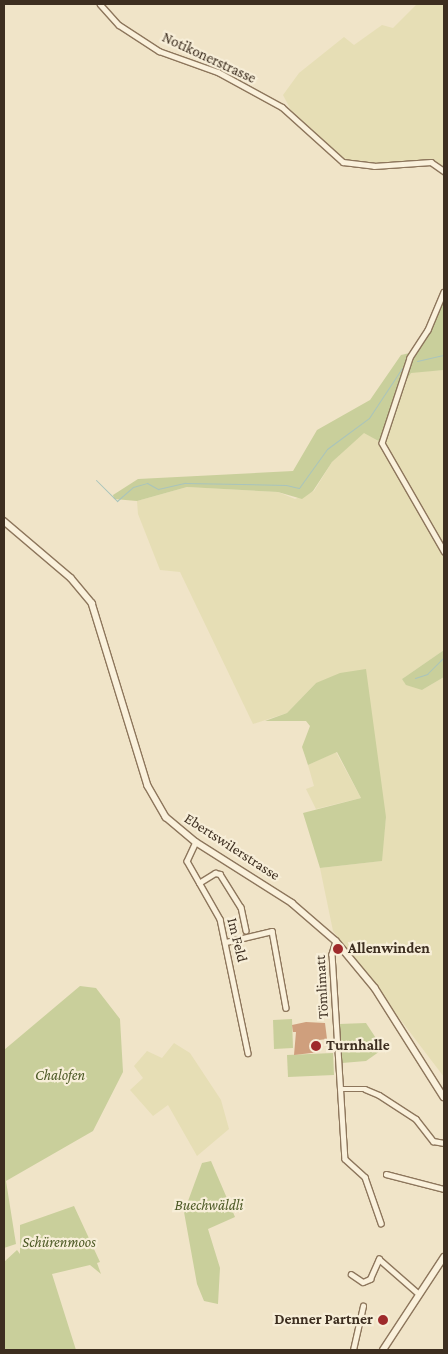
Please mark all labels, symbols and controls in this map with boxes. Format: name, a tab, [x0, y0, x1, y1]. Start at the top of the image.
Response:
street label: Notikonerstrasse	[159, 28, 259, 88]
street label: Ebertswilerstrasse	[181, 809, 283, 885]
street label: Im Feld	[223, 916, 251, 964]
place label: Allenwinden	[348, 940, 430, 958]
marker: Allenwinden	[332, 943, 344, 955]
street label: Tömlimatt	[311, 955, 333, 1019]
place label: Turnhalle	[326, 1037, 390, 1055]
marker: Turnhalle	[310, 1040, 322, 1052]
park label: Chalofen	[35, 1067, 85, 1085]
park label: Buechwäldli	[175, 1197, 243, 1215]
park label: Schürenmoos	[22, 1234, 96, 1252]
place label: Denner Partner	[274, 1311, 373, 1329]
marker: Denner Partner	[377, 1314, 389, 1326]

